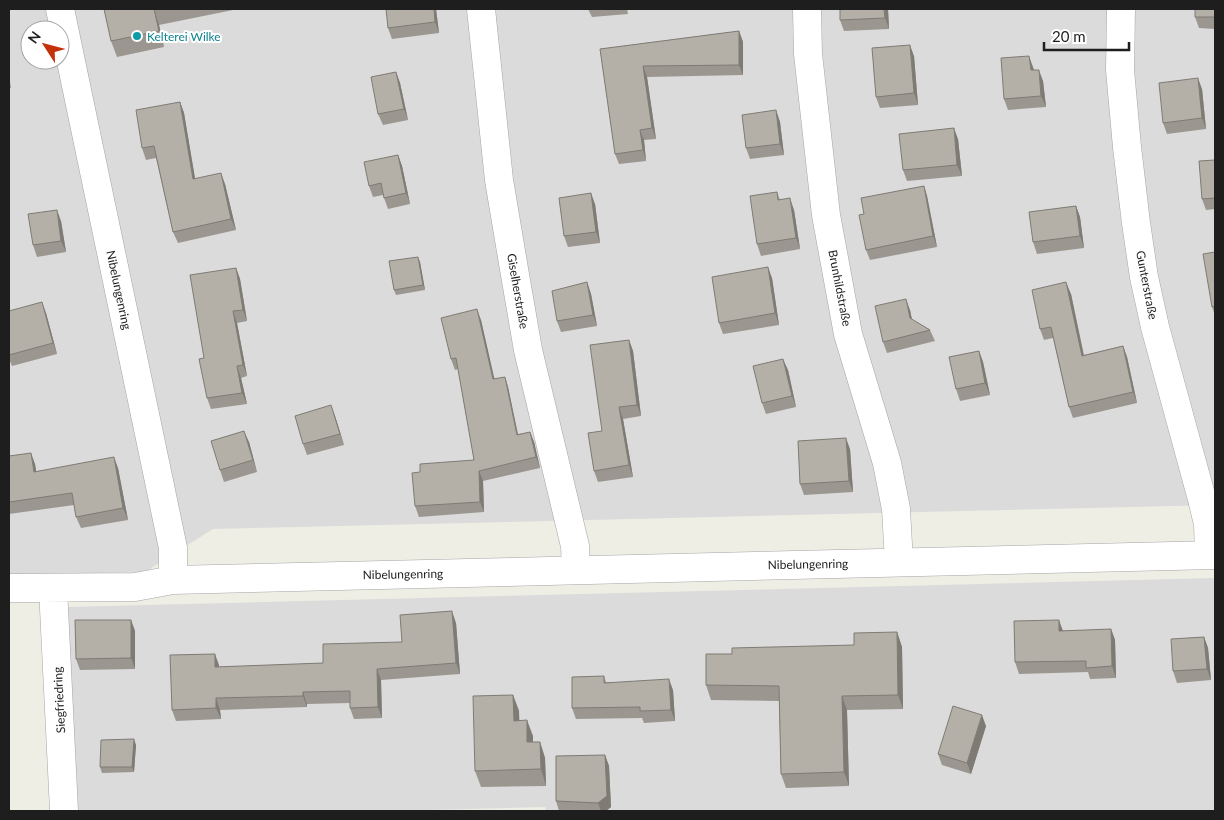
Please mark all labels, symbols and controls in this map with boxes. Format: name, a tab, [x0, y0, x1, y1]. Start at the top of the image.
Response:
north arrow	[20, 20, 70, 70]
scale bar	[1044, 20, 1129, 52]
text: 20 m	[1052, 27, 1086, 45]
text: N	[24, 28, 44, 46]
place label: Kelterei Wilke	[147, 29, 221, 44]
marker: Kelterei Wilke	[131, 30, 143, 42]
street label: Nibelungenring	[103, 249, 135, 331]
street label: Brunhildstraße	[825, 249, 855, 327]
street label: Gunterstraße	[1133, 249, 1161, 321]
street label: Giselherstraße	[504, 252, 532, 330]
street label: Nibelungenring	[768, 556, 848, 572]
street label: Nibelungenring	[363, 566, 443, 582]
street label: Siegfriedring	[50, 666, 68, 734]

